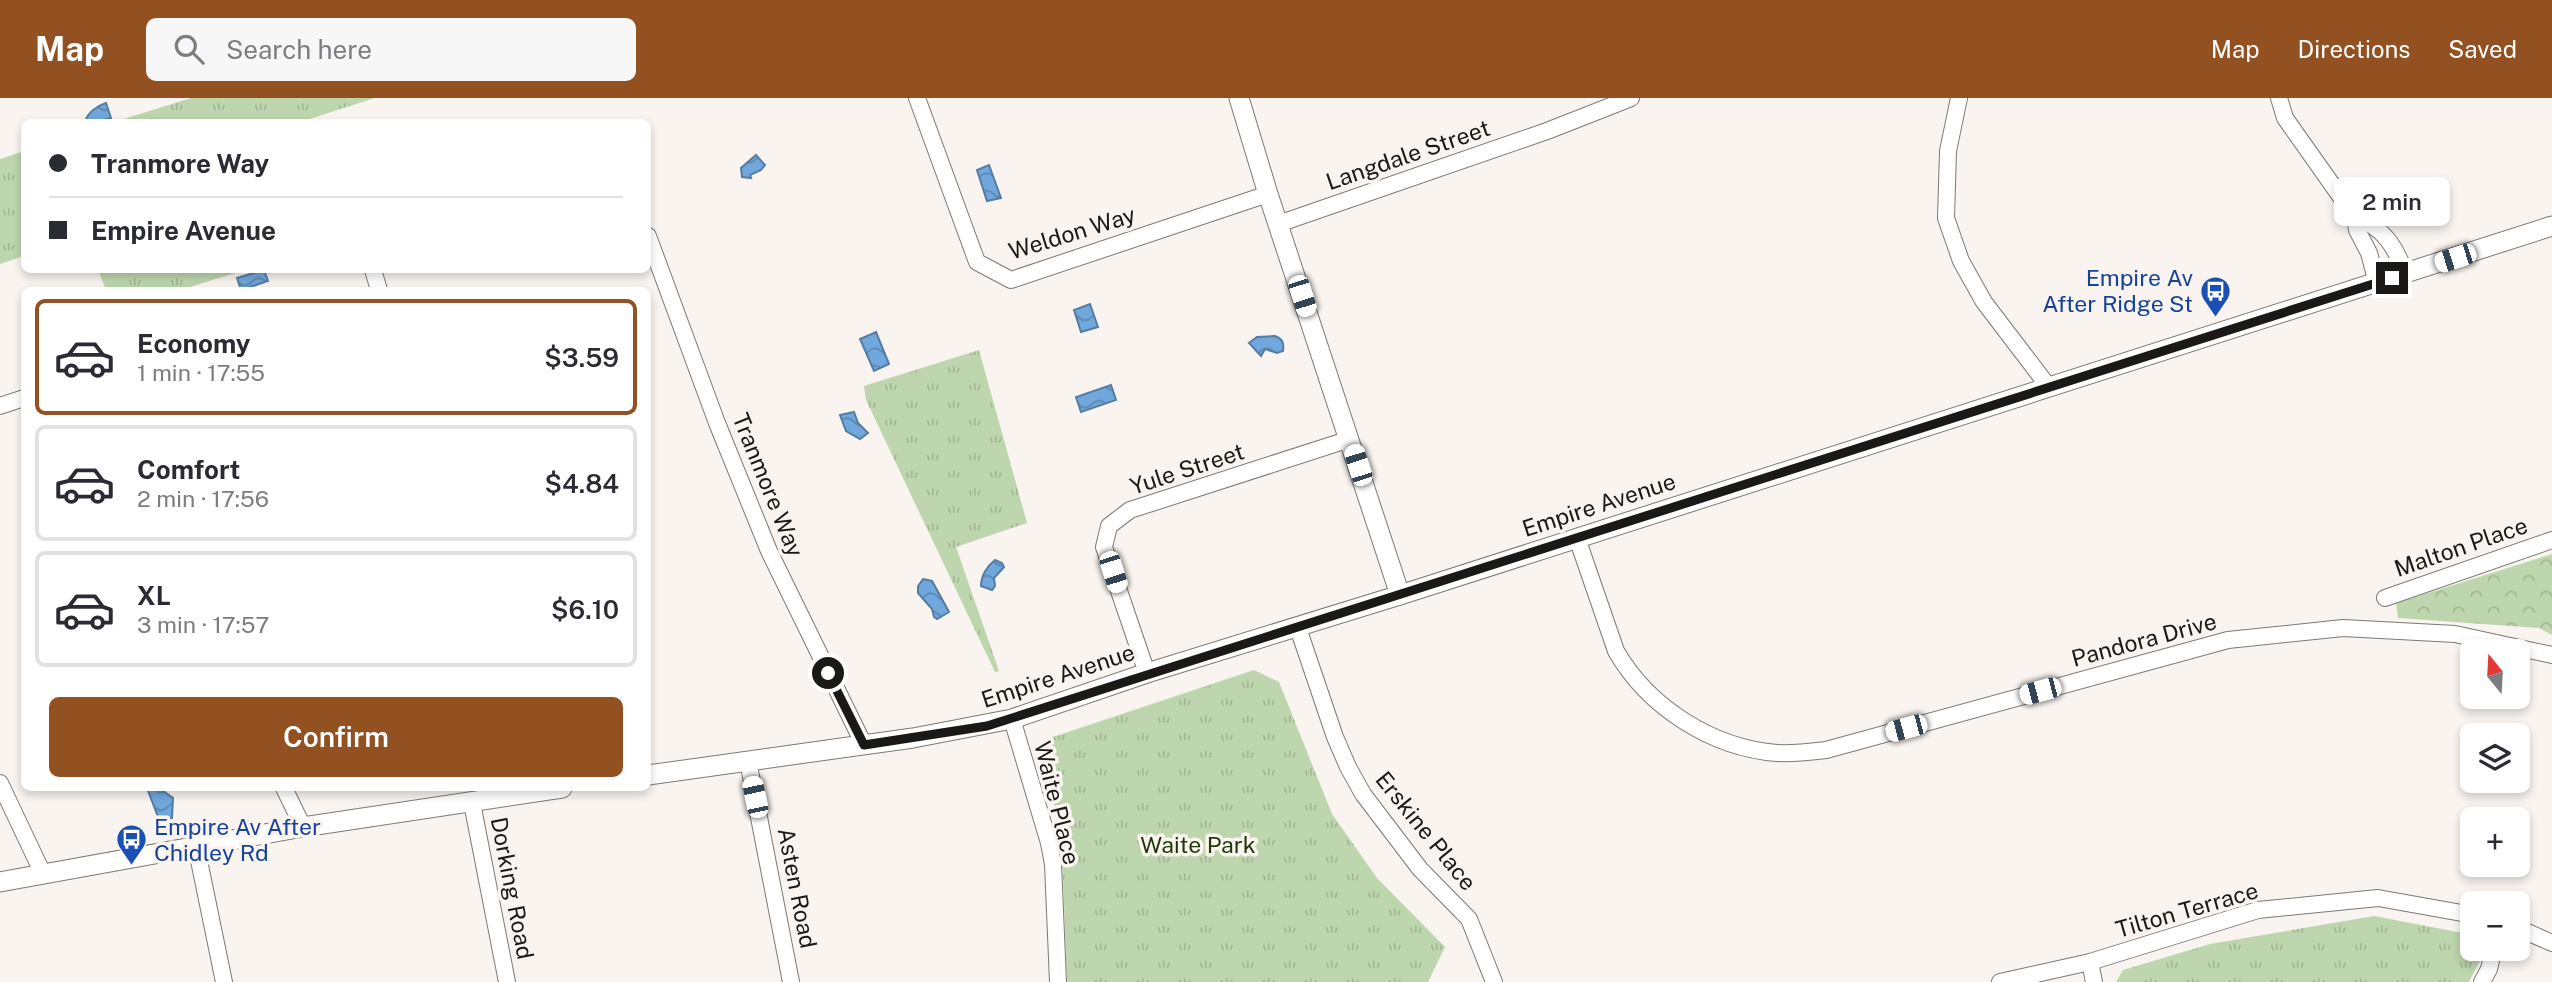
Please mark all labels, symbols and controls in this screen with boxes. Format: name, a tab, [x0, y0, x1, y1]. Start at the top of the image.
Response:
search box	[146, 18, 636, 81]
text: Map	[35, 30, 104, 68]
icon: search	[170, 30, 208, 68]
text: Search here	[226, 34, 372, 65]
text: Map	[2211, 35, 2260, 63]
text: Directions	[2298, 35, 2410, 63]
text: Saved	[2448, 35, 2517, 63]
street label: Langdale Street	[1322, 114, 1493, 195]
text: Tranmore Way	[91, 148, 269, 179]
callout: 2 min	[2334, 176, 2450, 226]
text: 2 min	[2362, 188, 2422, 215]
street label: Weldon Way	[1005, 200, 1138, 265]
text: Empire Avenue	[91, 215, 276, 246]
car	[2432, 242, 2479, 274]
route end	[2376, 262, 2408, 294]
place label: Empire Av After Ridge St	[2042, 264, 2193, 317]
car	[1286, 273, 1319, 319]
bus stop icon: Empire Av After Ridge St	[2199, 274, 2233, 318]
icon: car	[53, 326, 116, 389]
text: Economy	[137, 328, 250, 359]
text: $3.59	[544, 342, 619, 373]
text: 1 min · 17:55	[137, 359, 265, 386]
street label: Tranmore Way	[727, 409, 810, 561]
street label: Yule Street	[1126, 437, 1247, 500]
car	[1342, 442, 1375, 488]
icon: car	[53, 452, 116, 515]
text: Comfort	[137, 454, 240, 485]
street label: Empire Avenue	[1519, 467, 1679, 542]
text: $4.84	[545, 468, 619, 499]
text: 2 min · 17:56	[137, 485, 269, 512]
street label: Malton Place	[2391, 511, 2531, 582]
car	[1097, 549, 1130, 595]
icon: car	[53, 578, 116, 641]
text: XL	[137, 580, 171, 611]
text: $6.10	[551, 594, 619, 625]
street label: Pandora Drive	[2068, 607, 2219, 672]
text: 3 min · 17:57	[137, 611, 269, 638]
street label: Empire Avenue	[978, 638, 1138, 713]
north arrow	[2460, 639, 2530, 709]
map controls	[2460, 639, 2530, 961]
route start	[812, 657, 844, 689]
car	[2017, 675, 2064, 707]
button: Confirm	[49, 697, 623, 777]
car	[1883, 712, 1930, 744]
button: layers	[2460, 723, 2530, 793]
street label: Waite Place	[1029, 738, 1086, 867]
street label: Erskine Place	[1370, 766, 1482, 895]
car	[741, 774, 770, 820]
button: +	[2460, 807, 2530, 877]
place label: Empire Av After Chidley Rd	[154, 813, 321, 866]
street label: Dorking Road	[485, 814, 540, 961]
bus stop icon: Empire Av After Chidley Rd	[114, 823, 148, 867]
street label: Asten Road	[773, 825, 822, 951]
park label: Waite Park	[1140, 831, 1256, 858]
street label: Tilton Terrace	[2113, 876, 2261, 943]
button: −	[2460, 891, 2530, 961]

